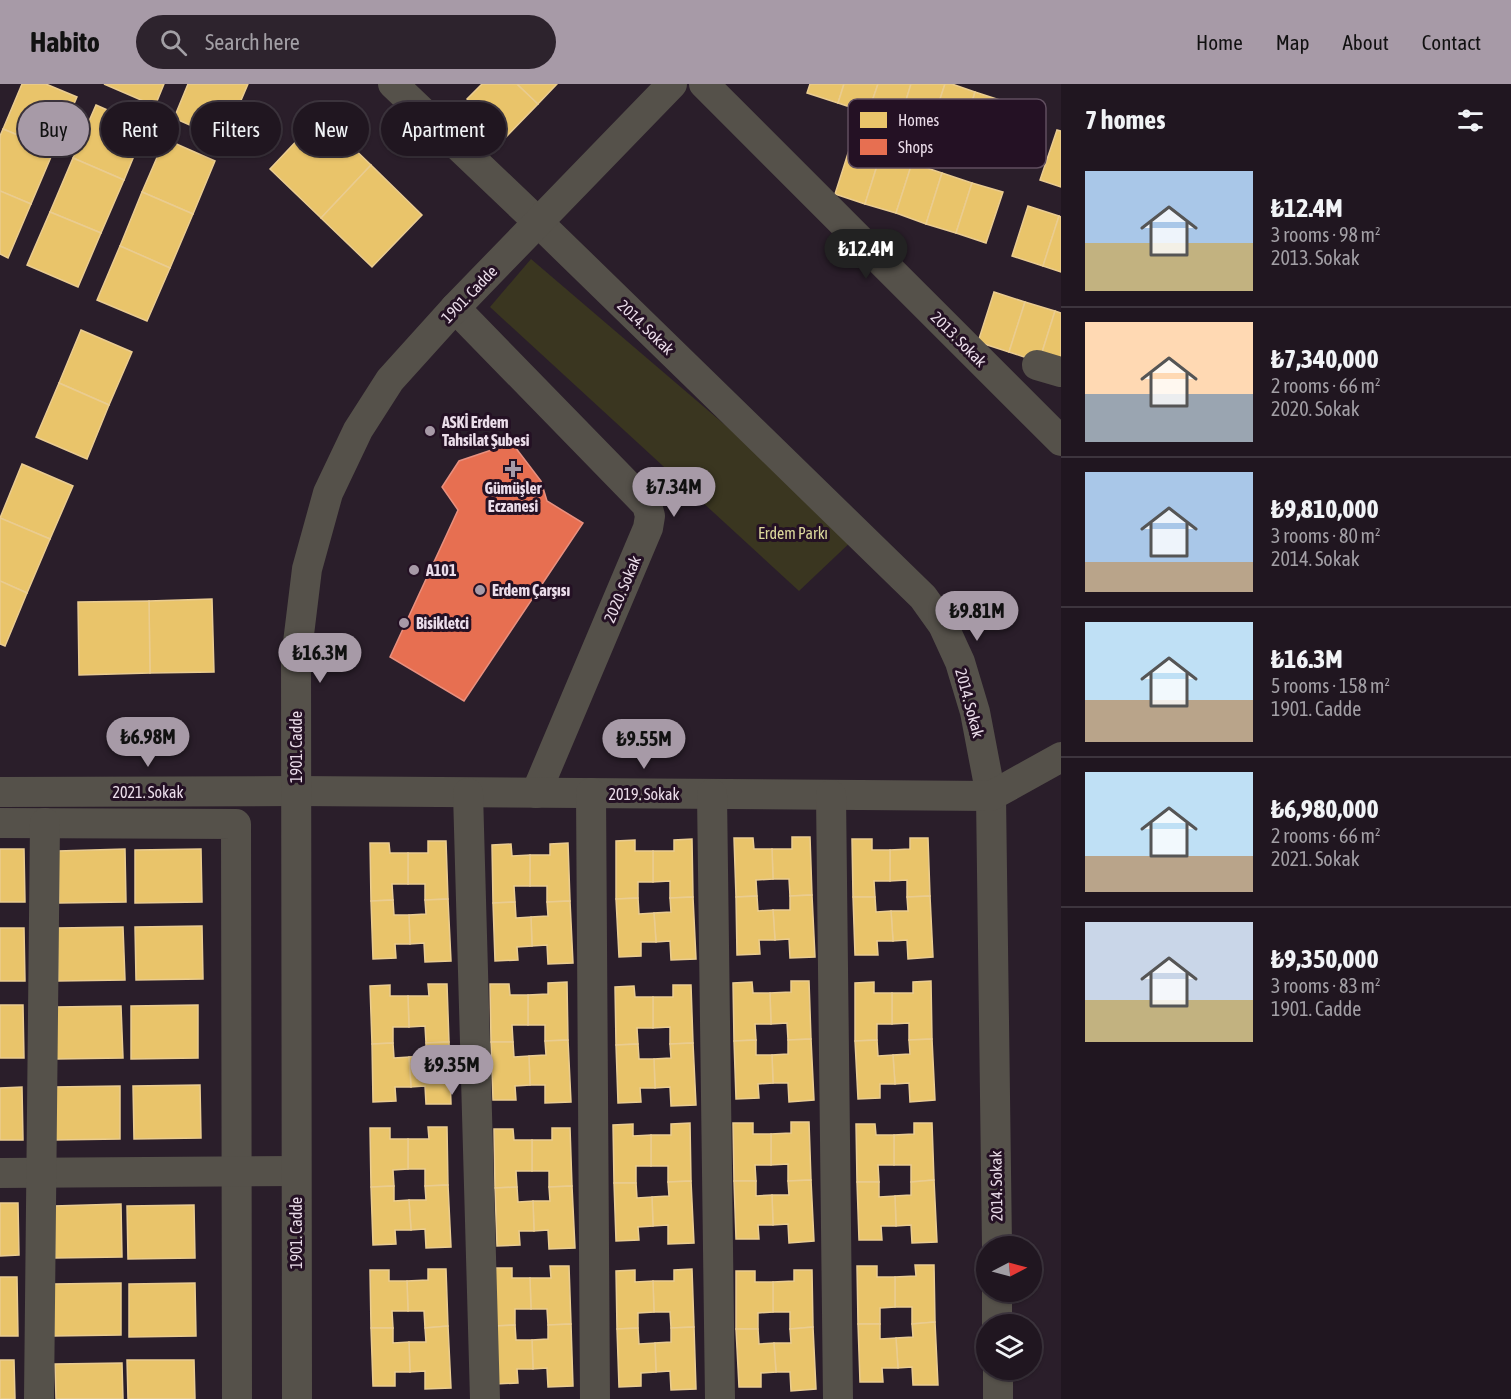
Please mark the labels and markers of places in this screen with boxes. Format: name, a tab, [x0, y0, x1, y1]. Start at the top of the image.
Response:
pin: ₺12.4M	[817, 229, 915, 280]
place label: ASKİ Erdem Tahsilat Şubesi	[441, 413, 530, 449]
marker: ASKİ Erdem Tahsilat Şubesi	[423, 424, 437, 438]
marker: Gümüşler Eczanesi	[506, 462, 520, 476]
pin: ₺7.34M	[625, 467, 723, 518]
place label: Gümüşler Eczanesi	[484, 479, 542, 515]
place label: A101	[425, 561, 457, 579]
marker: A101	[407, 563, 421, 577]
place label: Erdem Çarşısı	[492, 581, 570, 599]
marker: Erdem Çarşısı	[473, 583, 487, 597]
pin: ₺9.81M	[928, 591, 1026, 642]
place label: Bisikletci	[416, 614, 469, 632]
marker: Bisikletci	[397, 616, 411, 630]
pin: ₺16.3M	[271, 633, 369, 684]
pin: ₺6.98M	[99, 717, 197, 768]
pin: ₺9.55M	[595, 719, 693, 770]
pin: ₺9.35M	[403, 1045, 501, 1096]

